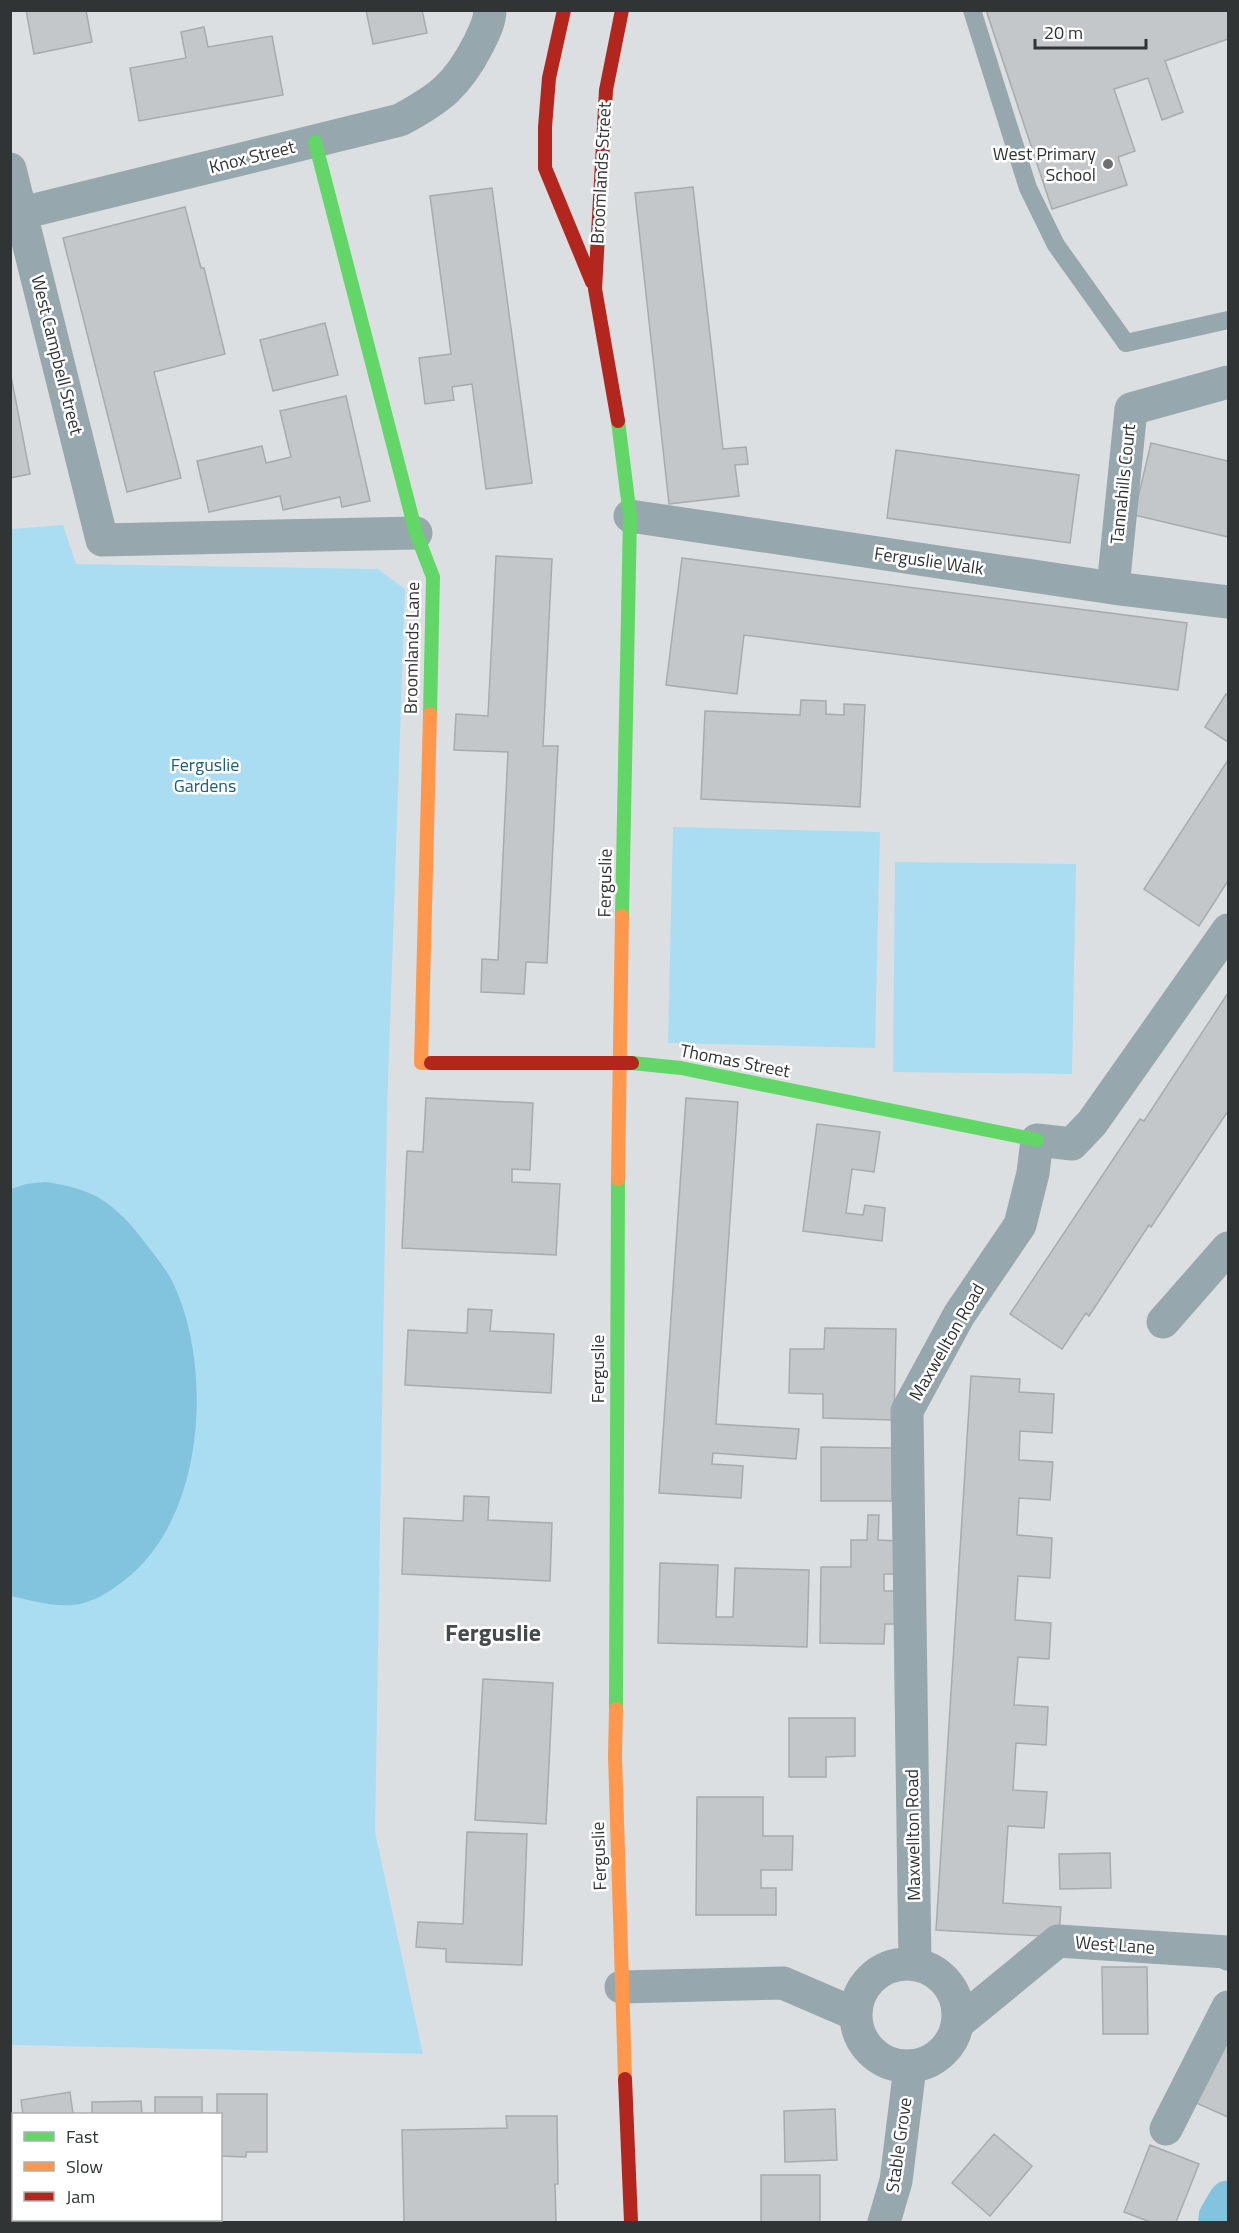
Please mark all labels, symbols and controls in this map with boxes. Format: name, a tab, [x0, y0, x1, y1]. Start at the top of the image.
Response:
scale bar	[1035, 12, 1146, 50]
text: 20 m	[1044, 19, 1083, 46]
street label: Broomlands Street	[583, 101, 618, 245]
street label: Knox Street	[206, 133, 298, 180]
place label: West Primary School	[993, 140, 1096, 188]
marker: West Primary School	[1101, 157, 1115, 171]
street label: West Campbell Street	[25, 272, 91, 438]
street label: Tannahills Court	[1103, 422, 1142, 545]
street label: Ferguslie Walk	[873, 539, 986, 582]
street label: Broomlands Lane	[397, 582, 426, 714]
park label: Ferguslie Gardens	[171, 751, 239, 799]
street label: Ferguslie	[590, 848, 619, 918]
street label: Thomas Street	[678, 1037, 793, 1085]
street label: Maxwellton Road	[902, 1278, 991, 1406]
street label: Ferguslie	[584, 1335, 611, 1403]
district label: Ferguslie	[445, 1614, 541, 1650]
street label: Maxwellton Road	[898, 1769, 927, 1901]
street label: Ferguslie	[584, 1821, 613, 1891]
street label: West Lane	[1074, 1928, 1156, 1961]
street label: Stable Grove	[878, 2096, 919, 2194]
legend	[12, 2113, 222, 2221]
text: Fast	[66, 2123, 99, 2150]
text: Slow	[66, 2153, 103, 2180]
text: Jam	[66, 2183, 95, 2210]

